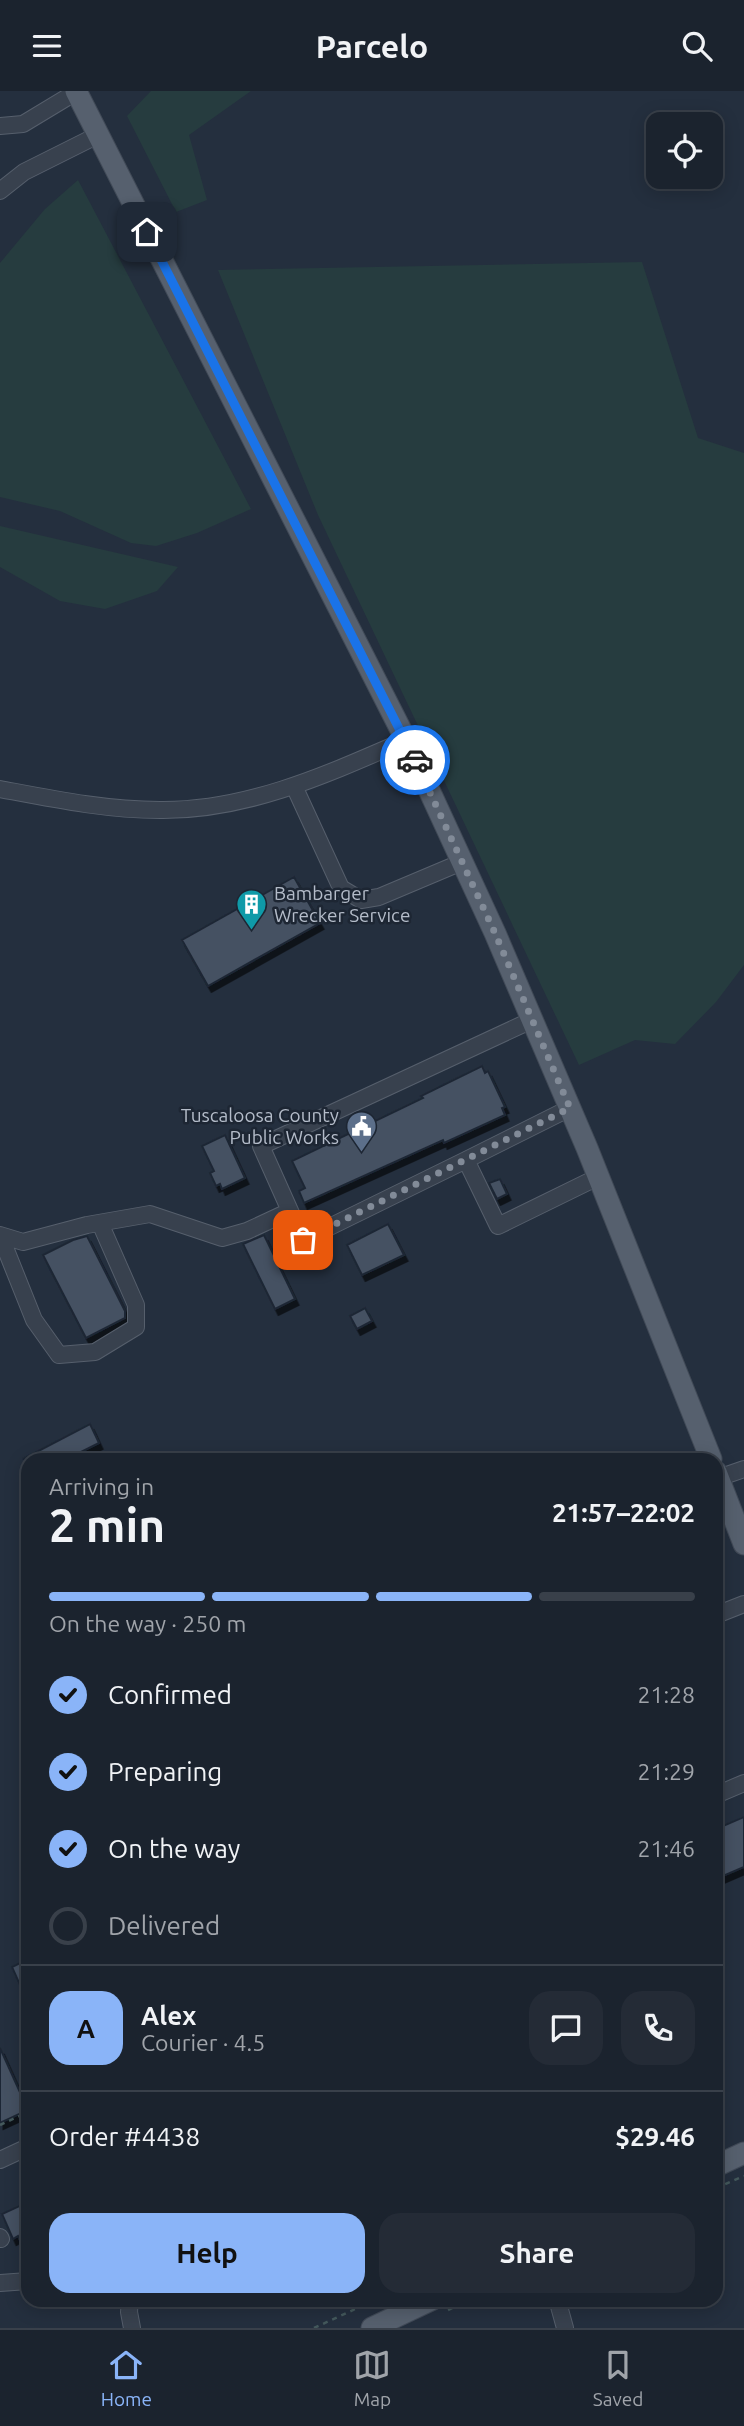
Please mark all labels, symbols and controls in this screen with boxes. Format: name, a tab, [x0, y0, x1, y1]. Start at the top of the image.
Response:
icon: menu	[28, 27, 66, 65]
icon: search	[678, 27, 716, 65]
text: Parcelo	[316, 28, 428, 64]
map controls	[646, 112, 723, 189]
button: locate	[646, 112, 723, 189]
pin	[117, 202, 177, 262]
icon: home	[128, 213, 166, 251]
courier	[380, 725, 450, 795]
icon: car	[396, 741, 434, 779]
place label: Bambarger Wrecker Service	[274, 882, 410, 926]
building icon: Bambarger Wrecker Service	[234, 887, 268, 931]
place label: Tuscaloosa County Public Works	[181, 1104, 339, 1148]
public building icon: Tuscaloosa County Public Works	[345, 1109, 379, 1153]
pin	[273, 1210, 333, 1270]
icon: bag	[284, 1221, 322, 1259]
text: Arriving in	[49, 1474, 154, 1499]
text: 21:57–22:02	[552, 1498, 695, 1527]
text: 2 min	[49, 1499, 165, 1551]
text: On the way · 250 m	[49, 1611, 246, 1636]
icon: check	[49, 1676, 87, 1714]
text: Confirmed	[108, 1680, 232, 1709]
text: 21:28	[637, 1682, 695, 1707]
icon: check	[49, 1753, 87, 1791]
text: Preparing	[108, 1757, 222, 1786]
text: 21:29	[637, 1759, 695, 1784]
icon: check	[49, 1830, 87, 1868]
text: On the way	[108, 1834, 240, 1863]
text: 21:46	[637, 1836, 695, 1861]
text: Delivered	[108, 1911, 220, 1940]
button: chat	[529, 1991, 603, 2065]
button: phone	[621, 1991, 695, 2065]
text: Alex	[141, 2001, 196, 2030]
text: A	[77, 2014, 95, 2043]
text: Courier · 4.5	[141, 2030, 265, 2055]
text: Order #4438	[49, 2122, 200, 2151]
text: $29.46	[615, 2122, 695, 2151]
button: Help	[49, 2213, 365, 2293]
button: Share	[379, 2213, 695, 2293]
tab: Home	[101, 2346, 152, 2410]
tab: Map	[353, 2346, 391, 2410]
tab: Saved	[593, 2346, 643, 2410]

